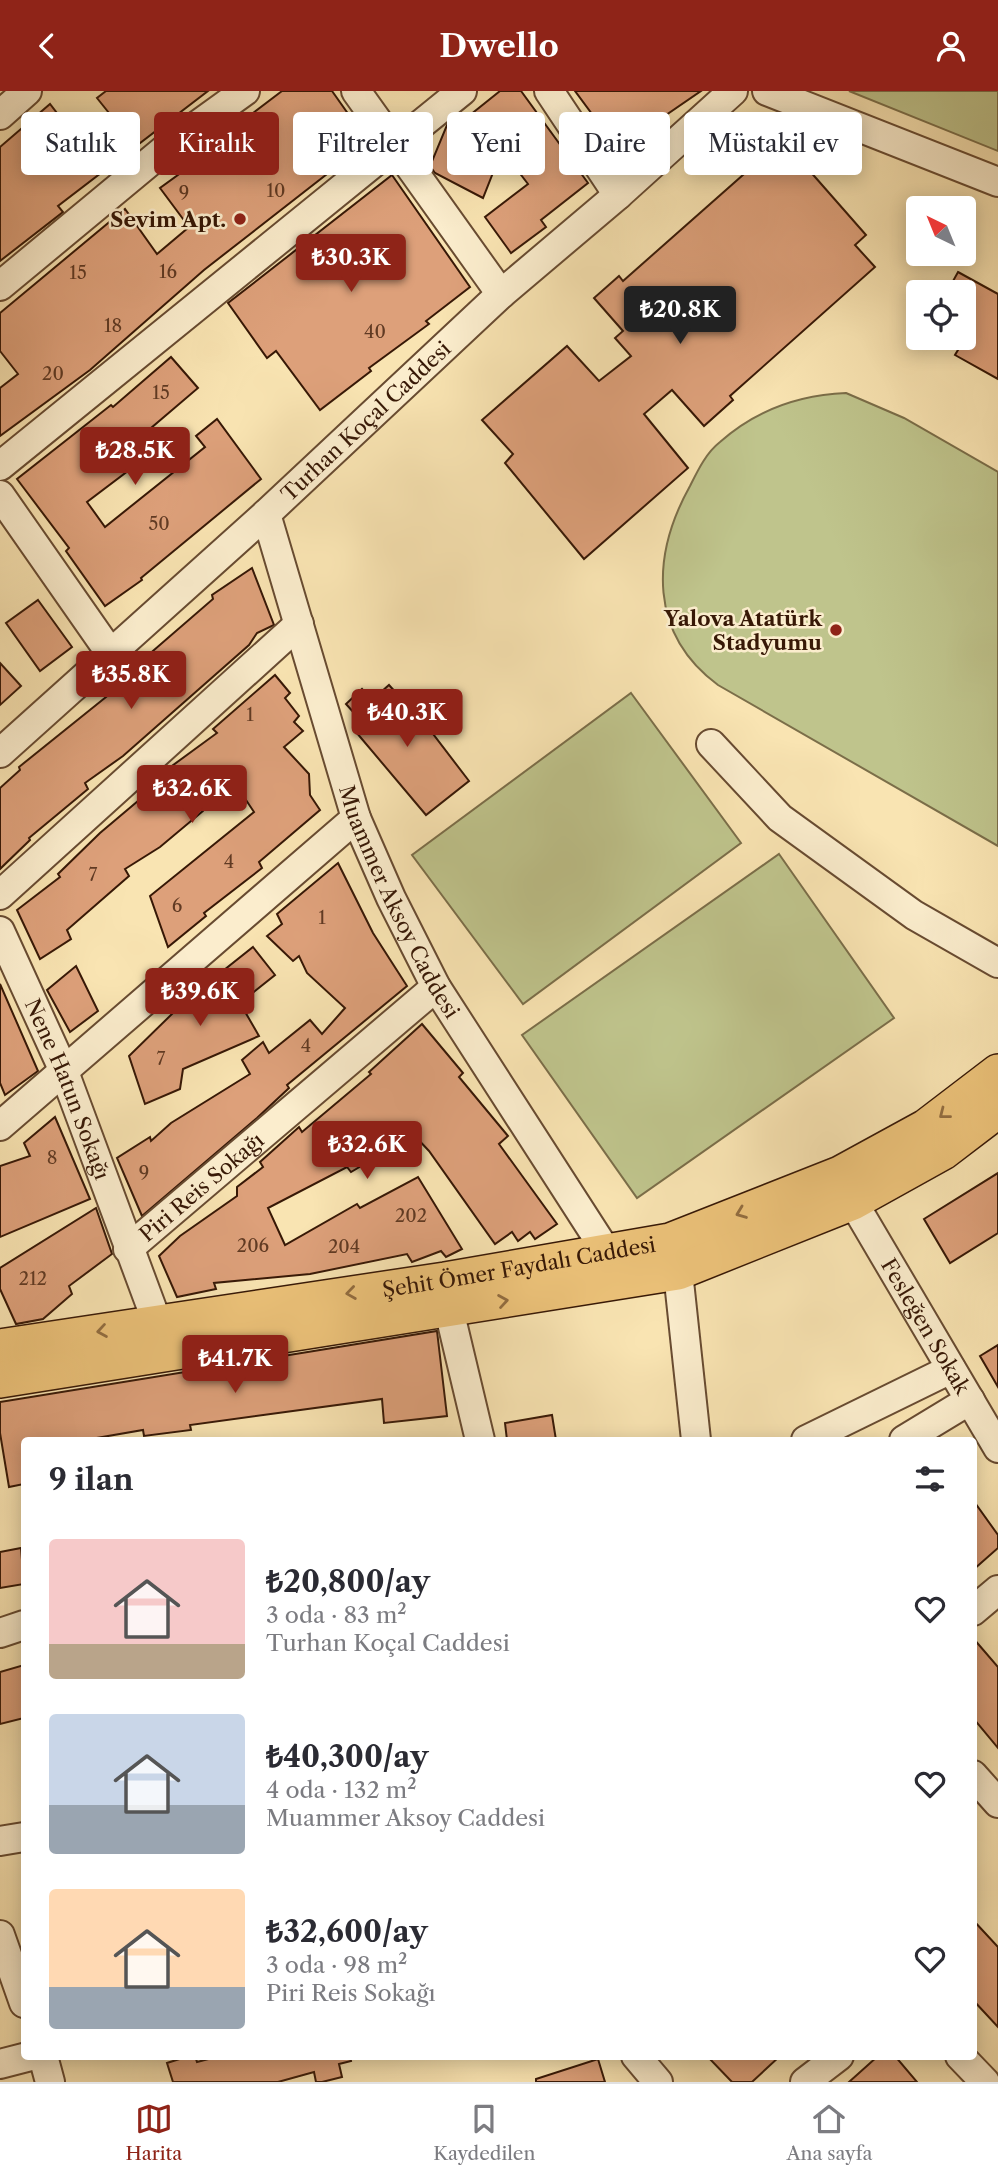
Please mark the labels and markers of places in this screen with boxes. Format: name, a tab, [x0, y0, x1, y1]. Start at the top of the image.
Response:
place label: Sevim Apt.	[110, 207, 226, 232]
marker: Sevim Apt.	[232, 211, 248, 227]
pin: ₺30.3K	[294, 235, 408, 294]
pin: ₺20.8K	[623, 287, 737, 346]
pin: ₺28.5K	[78, 427, 192, 487]
place label: Yalova Atatürk Stadyumu	[663, 606, 823, 655]
marker: Yalova Atatürk Stadyumu	[828, 622, 844, 638]
pin: ₺35.8K	[74, 651, 188, 711]
pin: ₺40.3K	[350, 689, 464, 749]
pin: ₺32.6K	[135, 765, 249, 825]
pin: ₺39.6K	[143, 969, 257, 1028]
pin: ₺32.6K	[310, 1121, 424, 1181]
pin: ₺41.7K	[178, 1335, 292, 1395]

